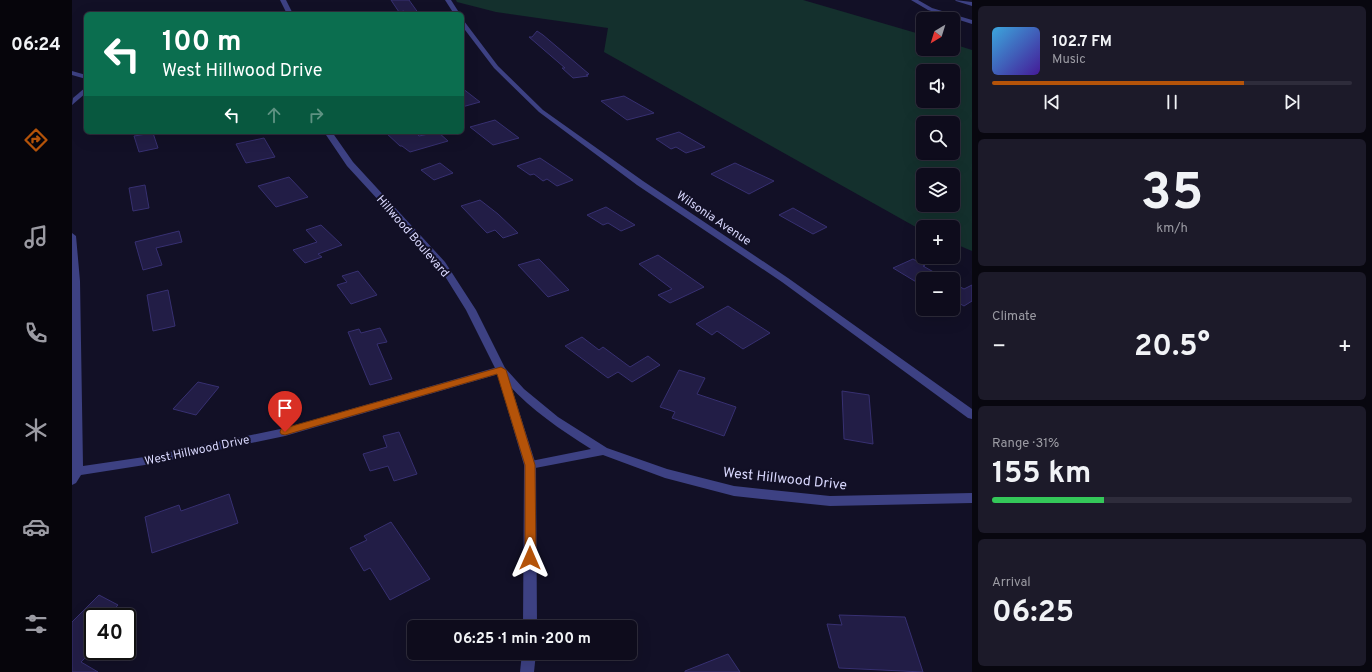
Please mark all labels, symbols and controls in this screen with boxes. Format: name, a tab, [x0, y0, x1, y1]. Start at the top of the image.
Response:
north arrow	[916, 12, 960, 56]
map controls	[916, 12, 960, 316]
text: 100 m	[162, 25, 242, 61]
icon: left	[96, 28, 148, 80]
text: 102.7 FM	[1052, 33, 1112, 52]
text: 06:24	[11, 34, 61, 57]
text: Music	[1052, 52, 1086, 68]
text: West Hillwood Drive	[162, 60, 323, 83]
button: sound	[916, 64, 960, 108]
icon: previous	[1041, 91, 1063, 113]
icon: pause	[1161, 91, 1183, 113]
icon: next	[1281, 91, 1303, 113]
icon: left	[221, 104, 243, 126]
icon: ahead	[263, 104, 285, 126]
icon: right	[305, 104, 327, 126]
button: search	[916, 116, 960, 160]
icon: directions	[22, 126, 50, 154]
text: 35	[1141, 162, 1203, 228]
button: layers	[916, 168, 960, 212]
street label: Wilsonia Avenue	[673, 188, 754, 250]
street label: Hillwood Boulevard	[372, 192, 452, 281]
button: +	[916, 220, 960, 264]
text: km/h	[1156, 221, 1188, 237]
icon: music	[22, 223, 50, 251]
button: −	[916, 272, 960, 316]
text: Climate	[992, 309, 1037, 325]
icon: phone	[22, 319, 50, 347]
text: 20.5°	[1134, 329, 1210, 366]
text: −	[992, 334, 1006, 361]
text: +	[1338, 334, 1352, 361]
pin	[268, 391, 302, 432]
icon: arrive	[274, 397, 296, 419]
icon: climate	[22, 416, 50, 444]
street label: West Hillwood Drive	[143, 432, 251, 470]
text: Range · 31%	[992, 436, 1059, 452]
text: 155 km	[992, 456, 1091, 493]
street label: West Hillwood Drive	[722, 465, 848, 494]
icon: car	[22, 513, 50, 541]
position arrow	[509, 537, 551, 579]
text: Arrival	[992, 575, 1031, 591]
text: 06:25	[992, 595, 1074, 632]
speed limit sign: 40	[84, 608, 136, 660]
icon: filters	[22, 610, 50, 638]
text: 06:25 · 1 min · 200 m	[453, 630, 591, 649]

